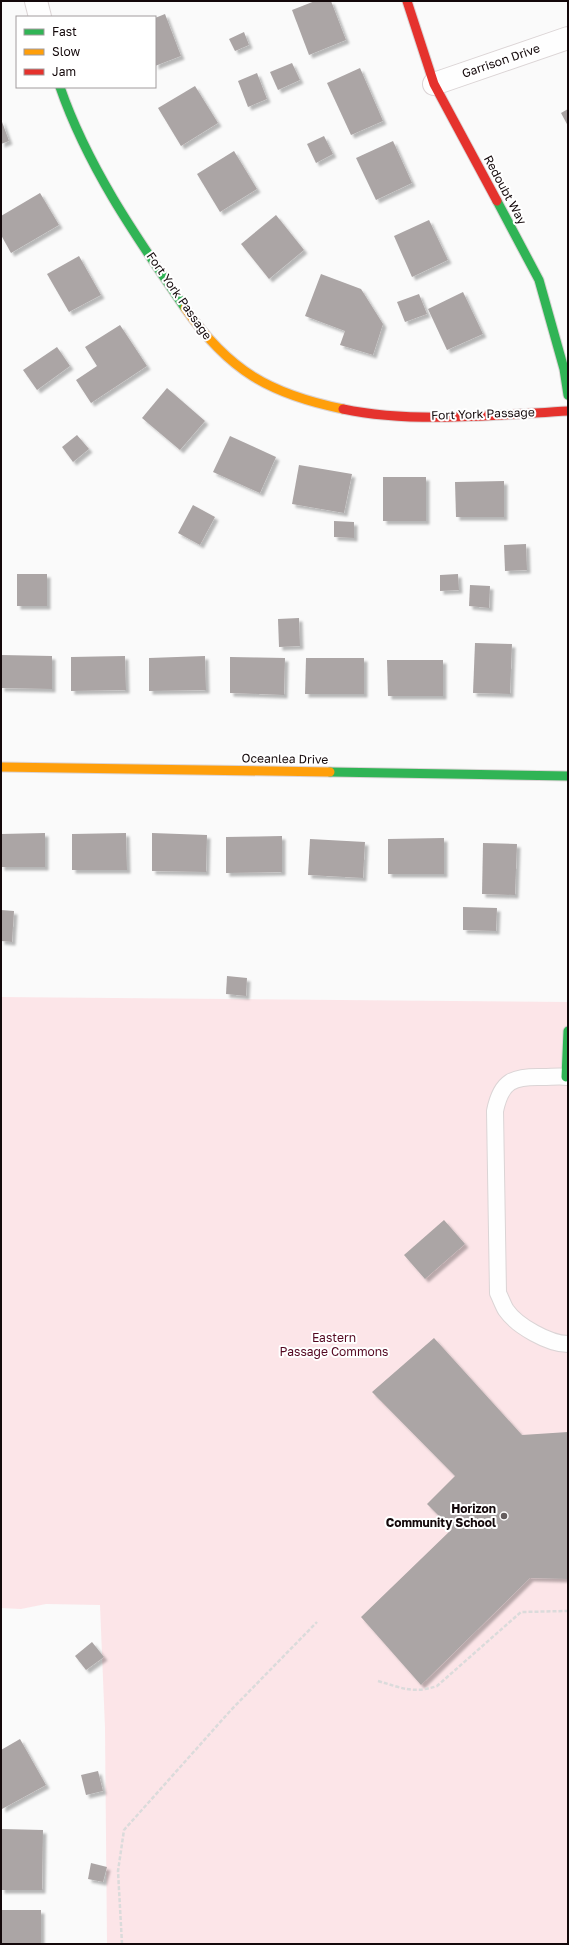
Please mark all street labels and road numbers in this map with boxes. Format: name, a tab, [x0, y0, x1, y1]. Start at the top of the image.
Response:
street label: Garrison Drive	[460, 40, 542, 81]
street label: Redoubt Way	[481, 153, 530, 227]
street label: Fort York Passage	[144, 249, 215, 343]
street label: Fort York Passage	[431, 404, 535, 423]
street label: Oceanlea Drive	[242, 750, 329, 767]

